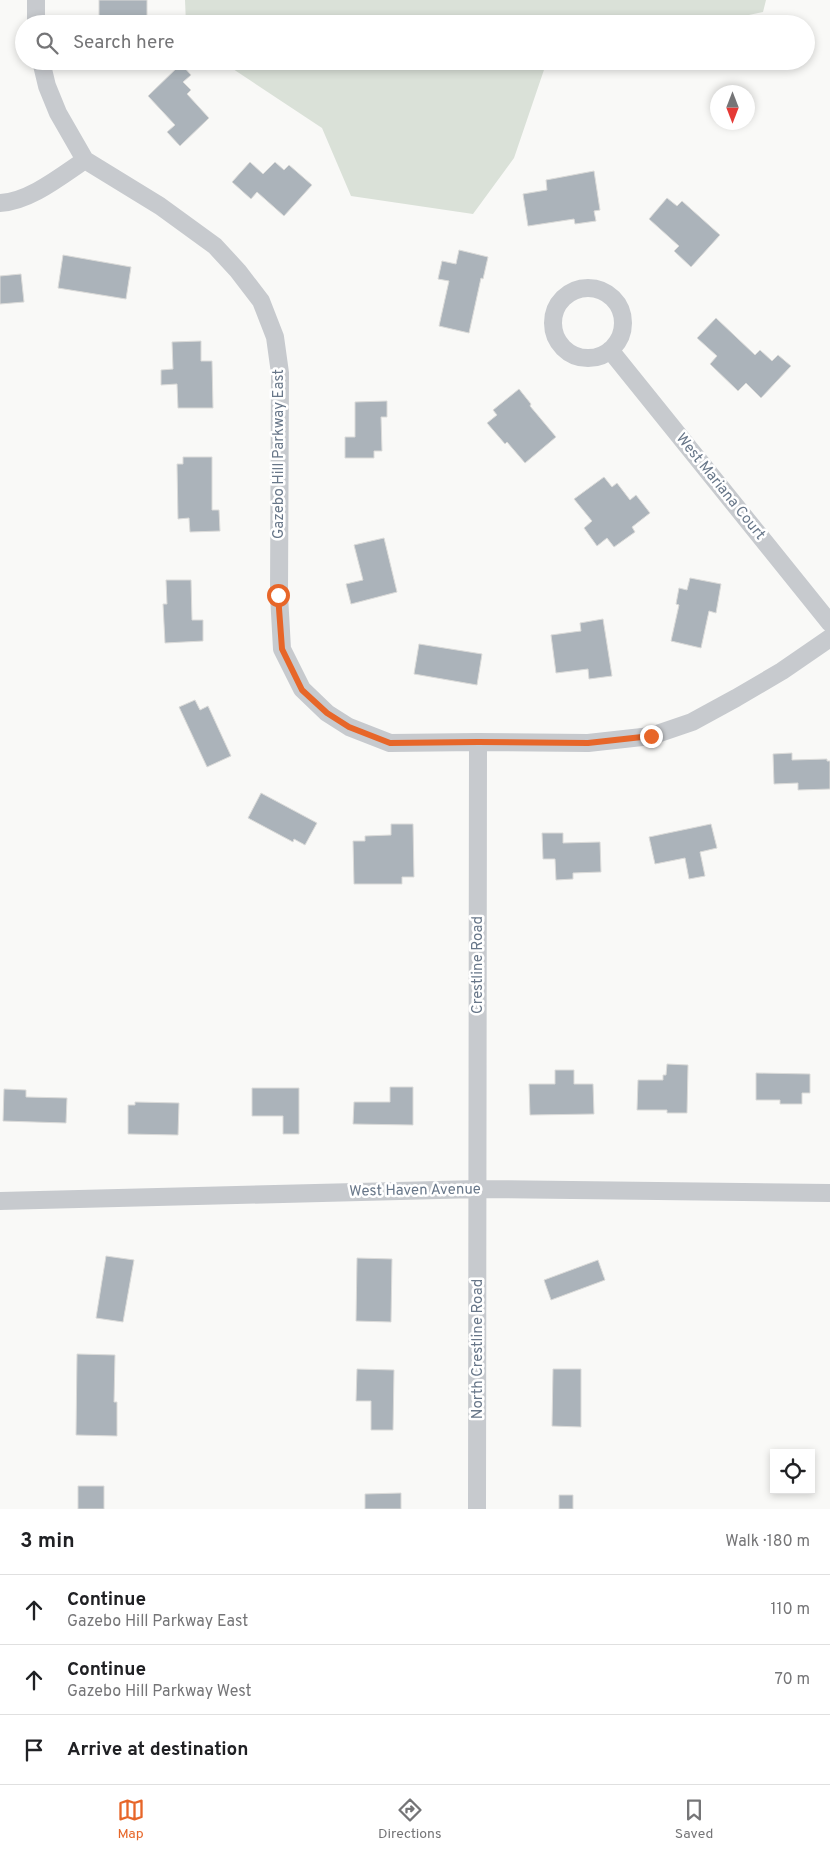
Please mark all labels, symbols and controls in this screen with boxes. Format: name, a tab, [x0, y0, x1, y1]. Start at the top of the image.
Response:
search box	[15, 15, 815, 70]
icon: search	[33, 29, 61, 57]
text: Search here	[73, 31, 175, 55]
north arrow	[710, 85, 755, 130]
street label: Gazebo Hill Parkway East	[270, 369, 289, 539]
street label: West Mariana Court	[671, 430, 769, 544]
route start	[267, 584, 290, 607]
route end	[640, 725, 663, 748]
street label: Crestline Road	[469, 916, 488, 1014]
street label: West Haven Avenue	[349, 1180, 481, 1202]
street label: North Crestline Road	[469, 1279, 488, 1419]
map controls	[770, 1449, 815, 1494]
button: locate	[770, 1449, 815, 1494]
text: 3 min	[20, 1528, 75, 1555]
text: Walk · 180 m	[725, 1532, 810, 1552]
text: Continue	[67, 1588, 146, 1612]
icon: ahead	[20, 1596, 48, 1624]
text: 110 m	[770, 1600, 810, 1620]
text: Gazebo Hill Parkway East	[67, 1612, 248, 1632]
text: Continue	[67, 1658, 146, 1682]
icon: ahead	[20, 1666, 48, 1694]
text: 70 m	[775, 1670, 810, 1690]
text: Gazebo Hill Parkway West	[67, 1682, 252, 1702]
icon: arrive	[20, 1736, 48, 1764]
text: Arrive at destination	[67, 1738, 248, 1762]
tab: Map	[117, 1796, 145, 1843]
tab: Directions	[378, 1796, 442, 1843]
tab: Saved	[675, 1796, 713, 1843]

